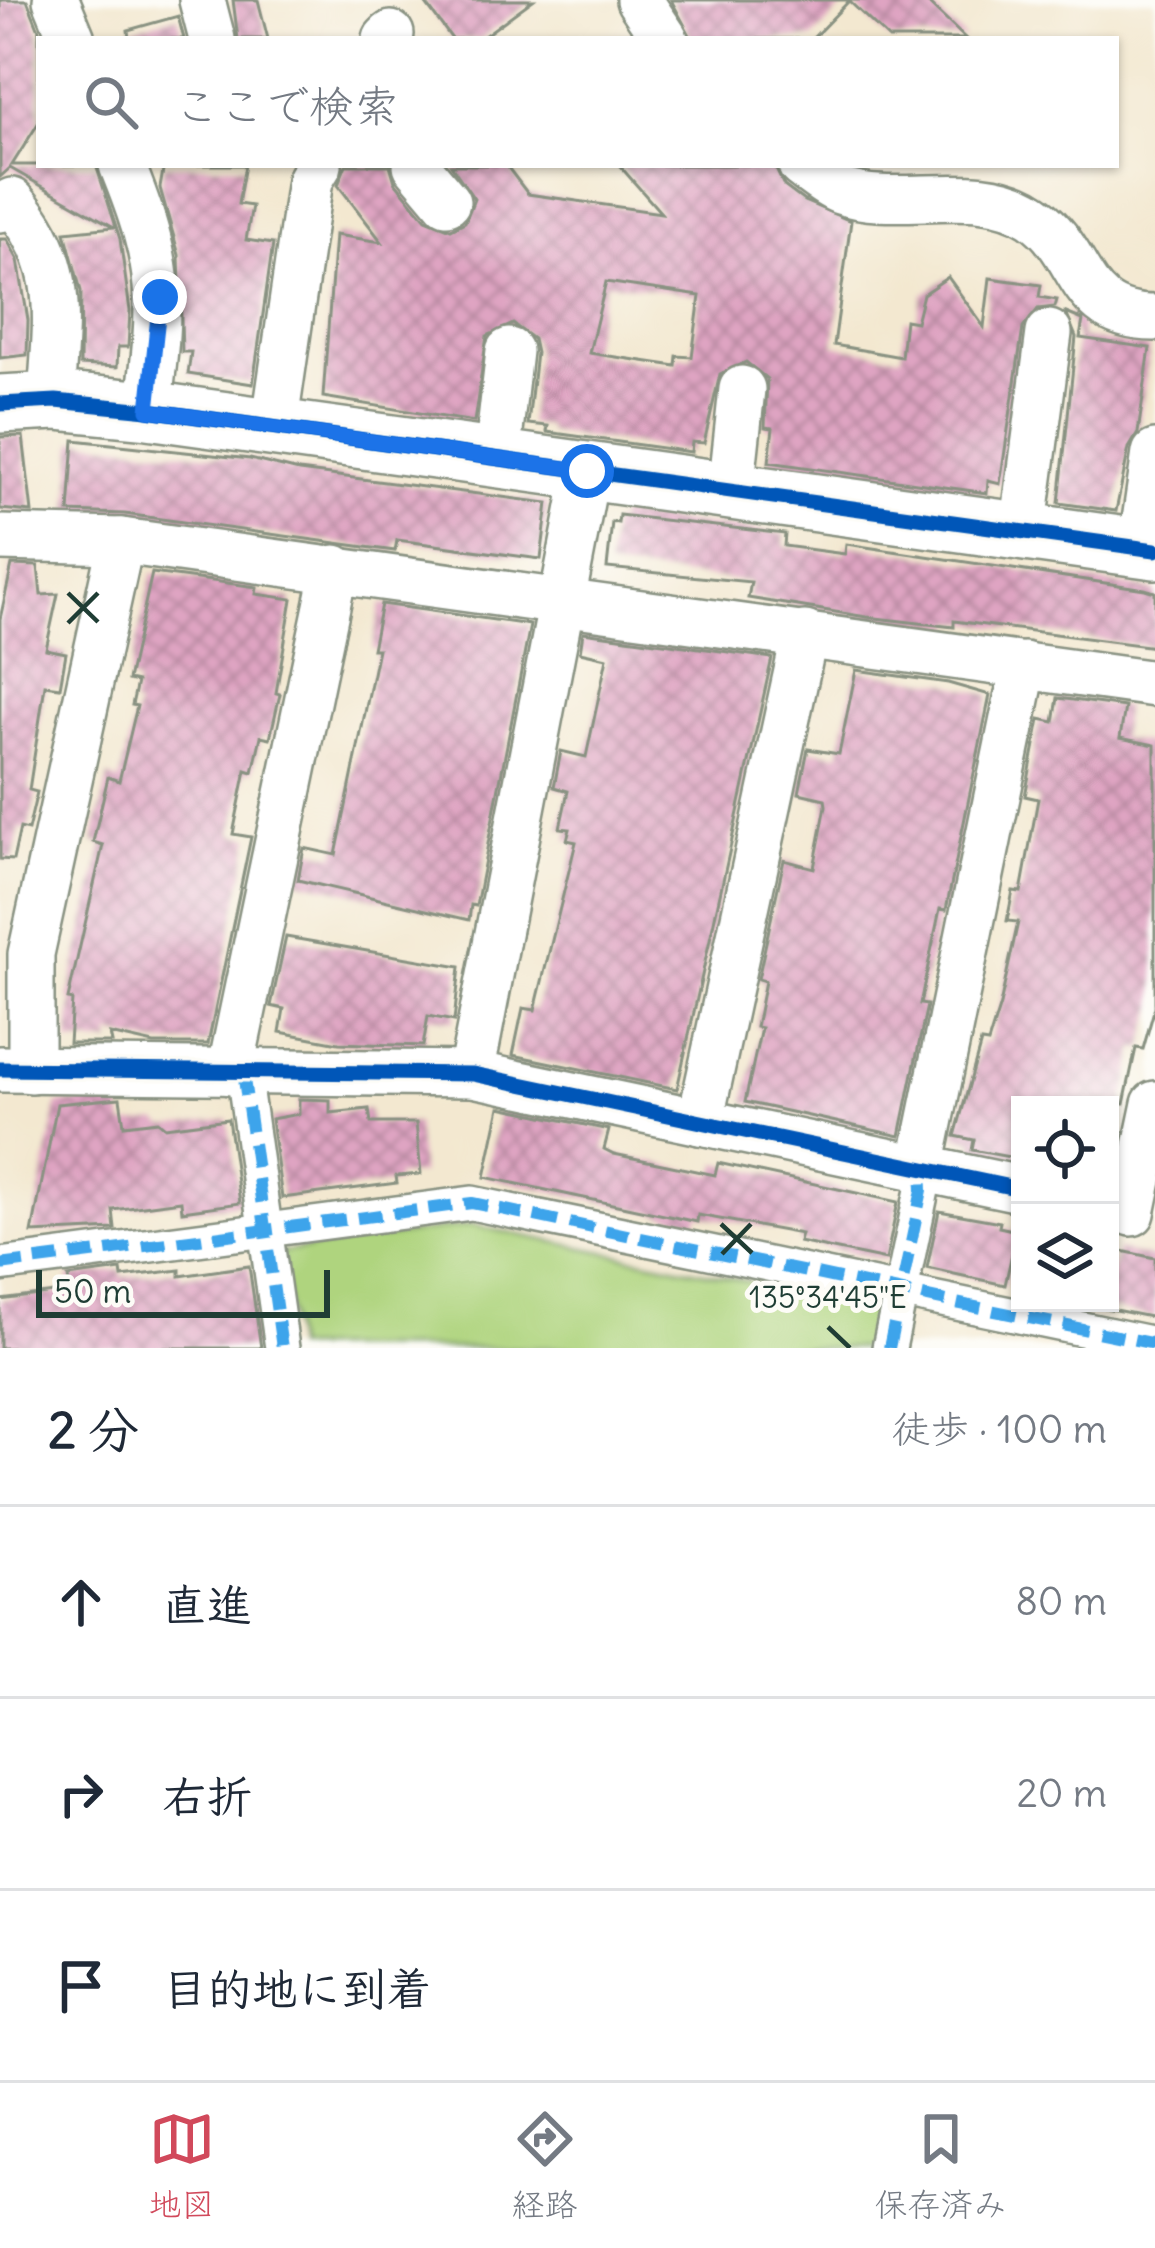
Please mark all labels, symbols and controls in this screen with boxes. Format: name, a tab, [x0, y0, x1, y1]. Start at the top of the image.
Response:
search box	[36, 36, 1119, 168]
icon: search	[78, 69, 144, 135]
text: ここで検索	[174, 78, 399, 134]
route end	[133, 270, 187, 324]
route start	[560, 444, 614, 498]
map controls	[1011, 1096, 1119, 1312]
button: locate	[1011, 1096, 1119, 1204]
button: layers	[1011, 1204, 1119, 1312]
scale bar	[36, 1264, 330, 1317]
text: 50 m	[54, 1270, 131, 1312]
text: 135°34'45"E	[749, 1278, 907, 1316]
text: 2 分	[48, 1398, 139, 1462]
text: 徒歩 · 100 m	[891, 1405, 1107, 1454]
icon: ahead	[48, 1569, 114, 1635]
text: 直進	[162, 1577, 252, 1633]
text: 80 m	[1015, 1577, 1107, 1626]
icon: right	[48, 1761, 114, 1827]
text: 右折	[162, 1769, 252, 1825]
text: 20 m	[1016, 1769, 1107, 1818]
icon: arrive	[48, 1953, 114, 2019]
text: 目的地に到着	[162, 1961, 432, 2017]
tab: 地図	[149, 2106, 215, 2226]
tab: 経路	[512, 2106, 578, 2226]
tab: 保存済み	[875, 2106, 1007, 2226]

